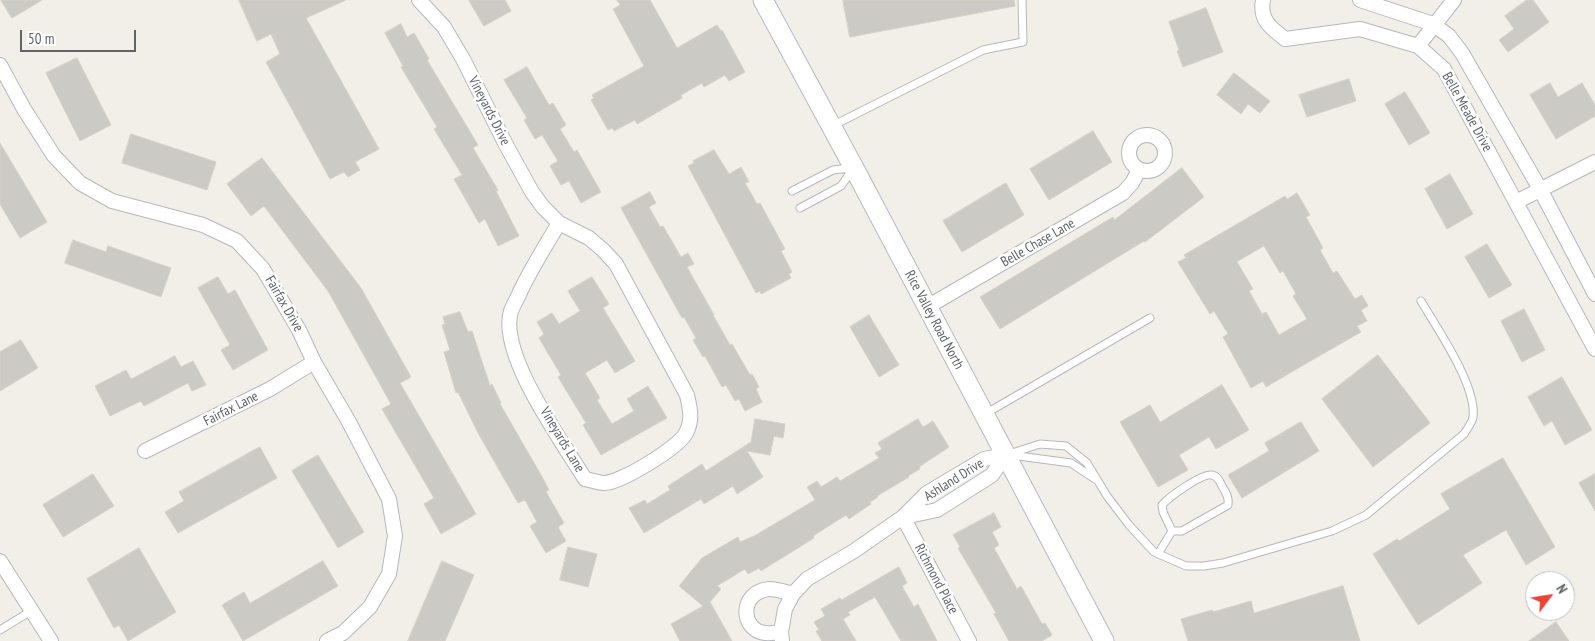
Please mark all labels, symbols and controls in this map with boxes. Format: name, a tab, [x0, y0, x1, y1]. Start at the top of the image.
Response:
scale bar	[22, 20, 139, 52]
text: 50 m	[28, 29, 54, 48]
street label: Belle Meade Drive	[1438, 69, 1496, 155]
street label: Vineyards Drive	[464, 74, 514, 148]
street label: Belle Chase Lane	[998, 215, 1078, 271]
street label: Rice Valley Road North	[901, 268, 967, 372]
street label: Fairfax Drive	[261, 273, 307, 335]
street label: Fairfax Lane	[201, 388, 261, 430]
street label: Vineyards Lane	[536, 404, 588, 476]
street label: Ashland Drive	[921, 455, 987, 505]
street label: Richmond Place	[911, 541, 961, 617]
north arrow	[1525, 571, 1575, 621]
text: N	[1552, 581, 1572, 597]

